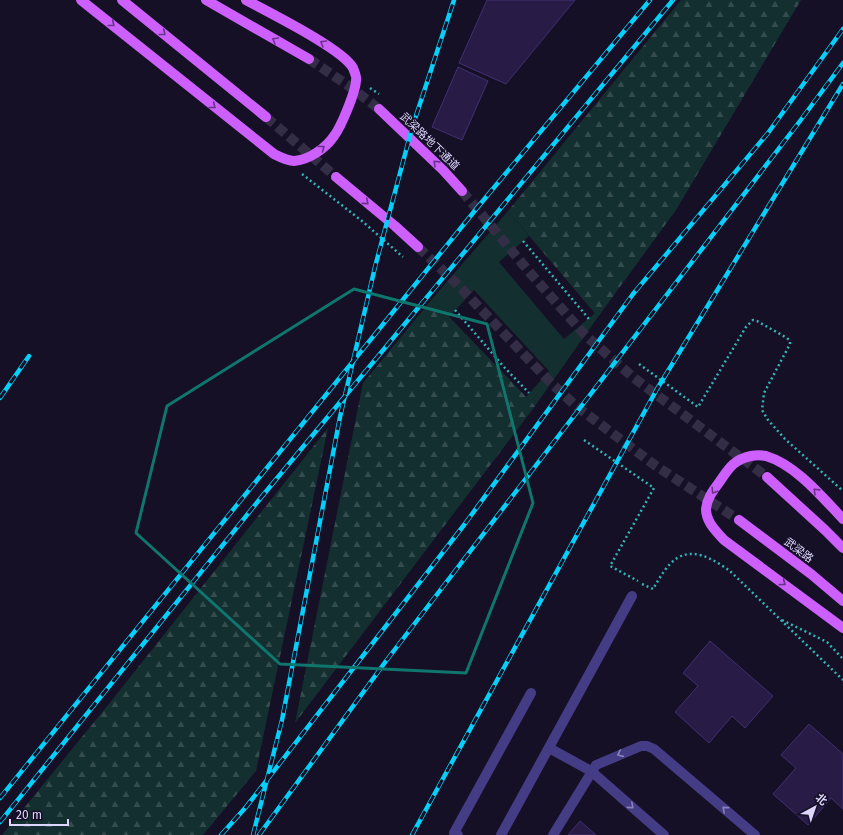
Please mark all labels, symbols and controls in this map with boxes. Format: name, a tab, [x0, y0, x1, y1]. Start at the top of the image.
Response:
one-way arrow	[107, 20, 114, 27]
one-way arrow	[158, 29, 166, 36]
one-way arrow	[272, 37, 279, 44]
one-way arrow	[320, 41, 327, 48]
one-way arrow	[209, 101, 216, 108]
street label: 武梁路地下通道	[397, 110, 462, 173]
one-way arrow	[317, 146, 324, 153]
one-way arrow	[433, 160, 441, 168]
one-way arrow	[362, 198, 369, 205]
one-way arrow	[711, 486, 718, 493]
one-way arrow	[813, 488, 821, 496]
street label: 武梁路	[782, 535, 816, 566]
one-way arrow	[779, 578, 786, 586]
one-way arrow	[617, 749, 624, 757]
north arrow	[795, 787, 835, 827]
text: 北	[813, 791, 829, 808]
scale bar	[10, 801, 68, 827]
one-way arrow	[626, 801, 633, 808]
one-way arrow	[723, 807, 730, 814]
text: 20 m	[16, 808, 42, 822]

